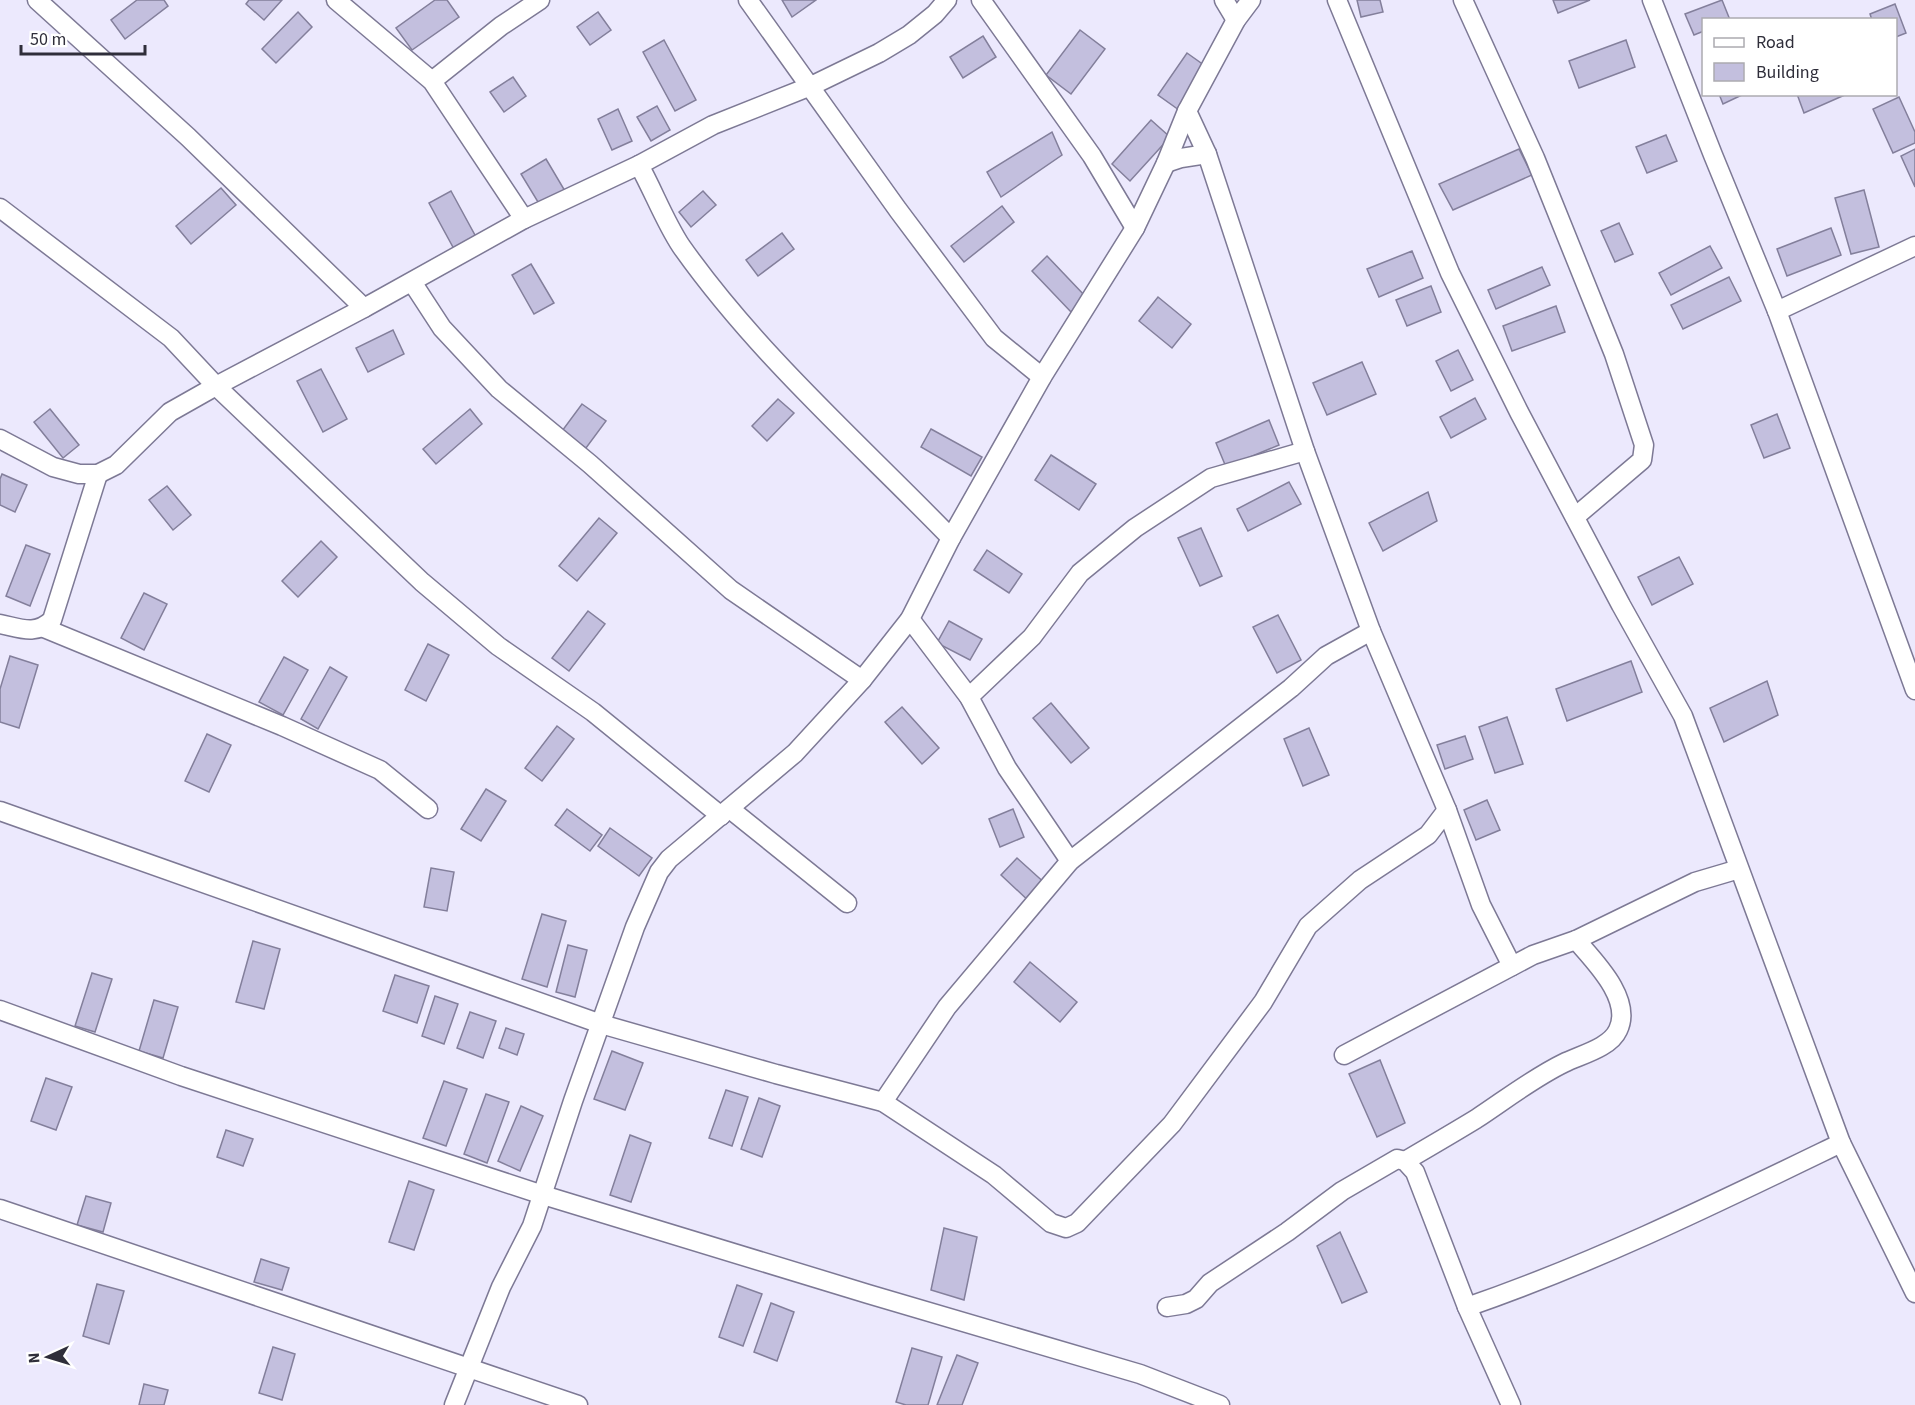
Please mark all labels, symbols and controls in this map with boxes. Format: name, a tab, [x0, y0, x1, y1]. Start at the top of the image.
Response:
scale bar	[21, 18, 146, 56]
legend	[1702, 18, 1897, 96]
text: 50 m	[30, 27, 66, 52]
text: Road	[1756, 30, 1795, 55]
text: Building	[1756, 60, 1819, 85]
north arrow	[18, 1327, 78, 1387]
text: N	[23, 1352, 45, 1364]

